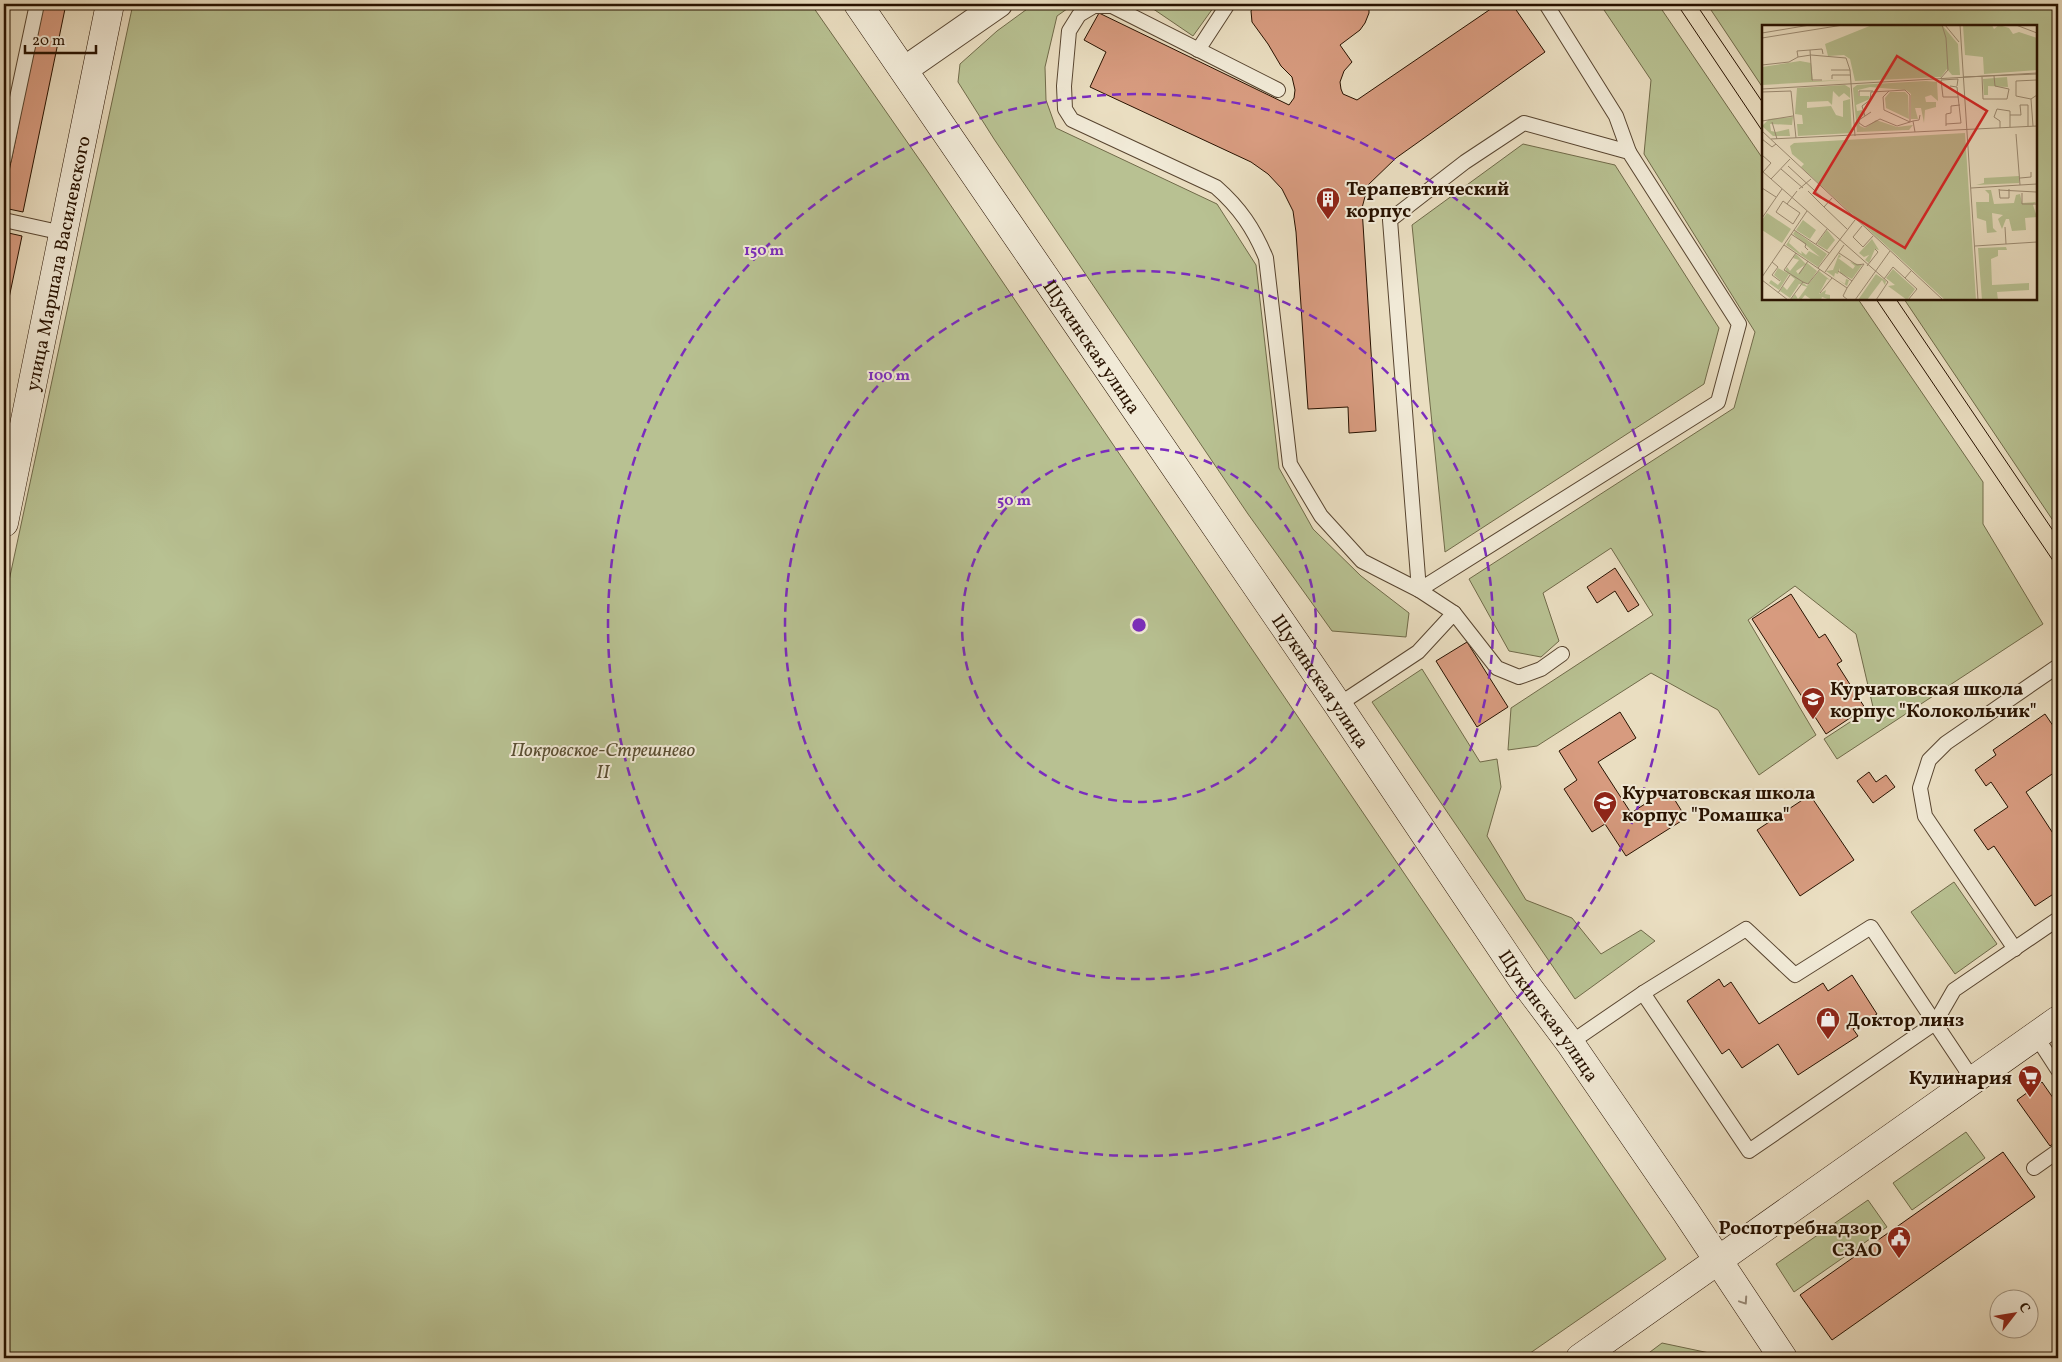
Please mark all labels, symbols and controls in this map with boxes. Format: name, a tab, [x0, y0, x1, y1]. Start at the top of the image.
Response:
scale bar	[25, 22, 96, 54]
inset map	[1762, 25, 2037, 300]
text: 20 m	[32, 31, 65, 52]
street label: улица Маршала Василевского	[20, 134, 98, 394]
place label: Терапевтический корпус	[1346, 177, 1509, 225]
building icon: Терапевтический корпус	[1315, 186, 1341, 220]
text: 150 m	[744, 241, 784, 262]
street label: Щукинская улица	[1036, 275, 1146, 420]
text: 100 m	[868, 366, 911, 387]
text: 50 m	[997, 491, 1031, 512]
street label: Щукинская улица	[1264, 609, 1374, 754]
centre of rings	[1130, 616, 1148, 634]
place label: Курчатовская школа корпус "Колокольчик"	[1830, 677, 2037, 725]
school or university icon: Курчатовская школа корпус "Колокольчик"	[1800, 686, 1826, 720]
park label: Покровское-Стрешнево II	[511, 738, 696, 786]
place label: Курчатовская школа корпус "Ромашка"	[1622, 781, 1815, 829]
school or university icon: Курчатовская школа корпус "Ромашка"	[1592, 790, 1618, 824]
street label: Щукинская улица	[1491, 945, 1604, 1088]
shop icon: Доктор линз	[1815, 1006, 1841, 1040]
place label: Доктор линз	[1846, 1008, 1964, 1034]
supermarket icon: Кулинария	[2017, 1064, 2043, 1098]
place label: Кулинария	[1909, 1066, 2012, 1092]
place label: Роспотребнадзор СЗАО	[1718, 1216, 1882, 1264]
public building icon: Роспотребнадзор СЗАО	[1886, 1225, 1912, 1259]
north arrow	[1990, 1290, 2040, 1340]
one-way arrow	[1738, 1295, 1748, 1304]
text: С	[2013, 1299, 2034, 1317]

